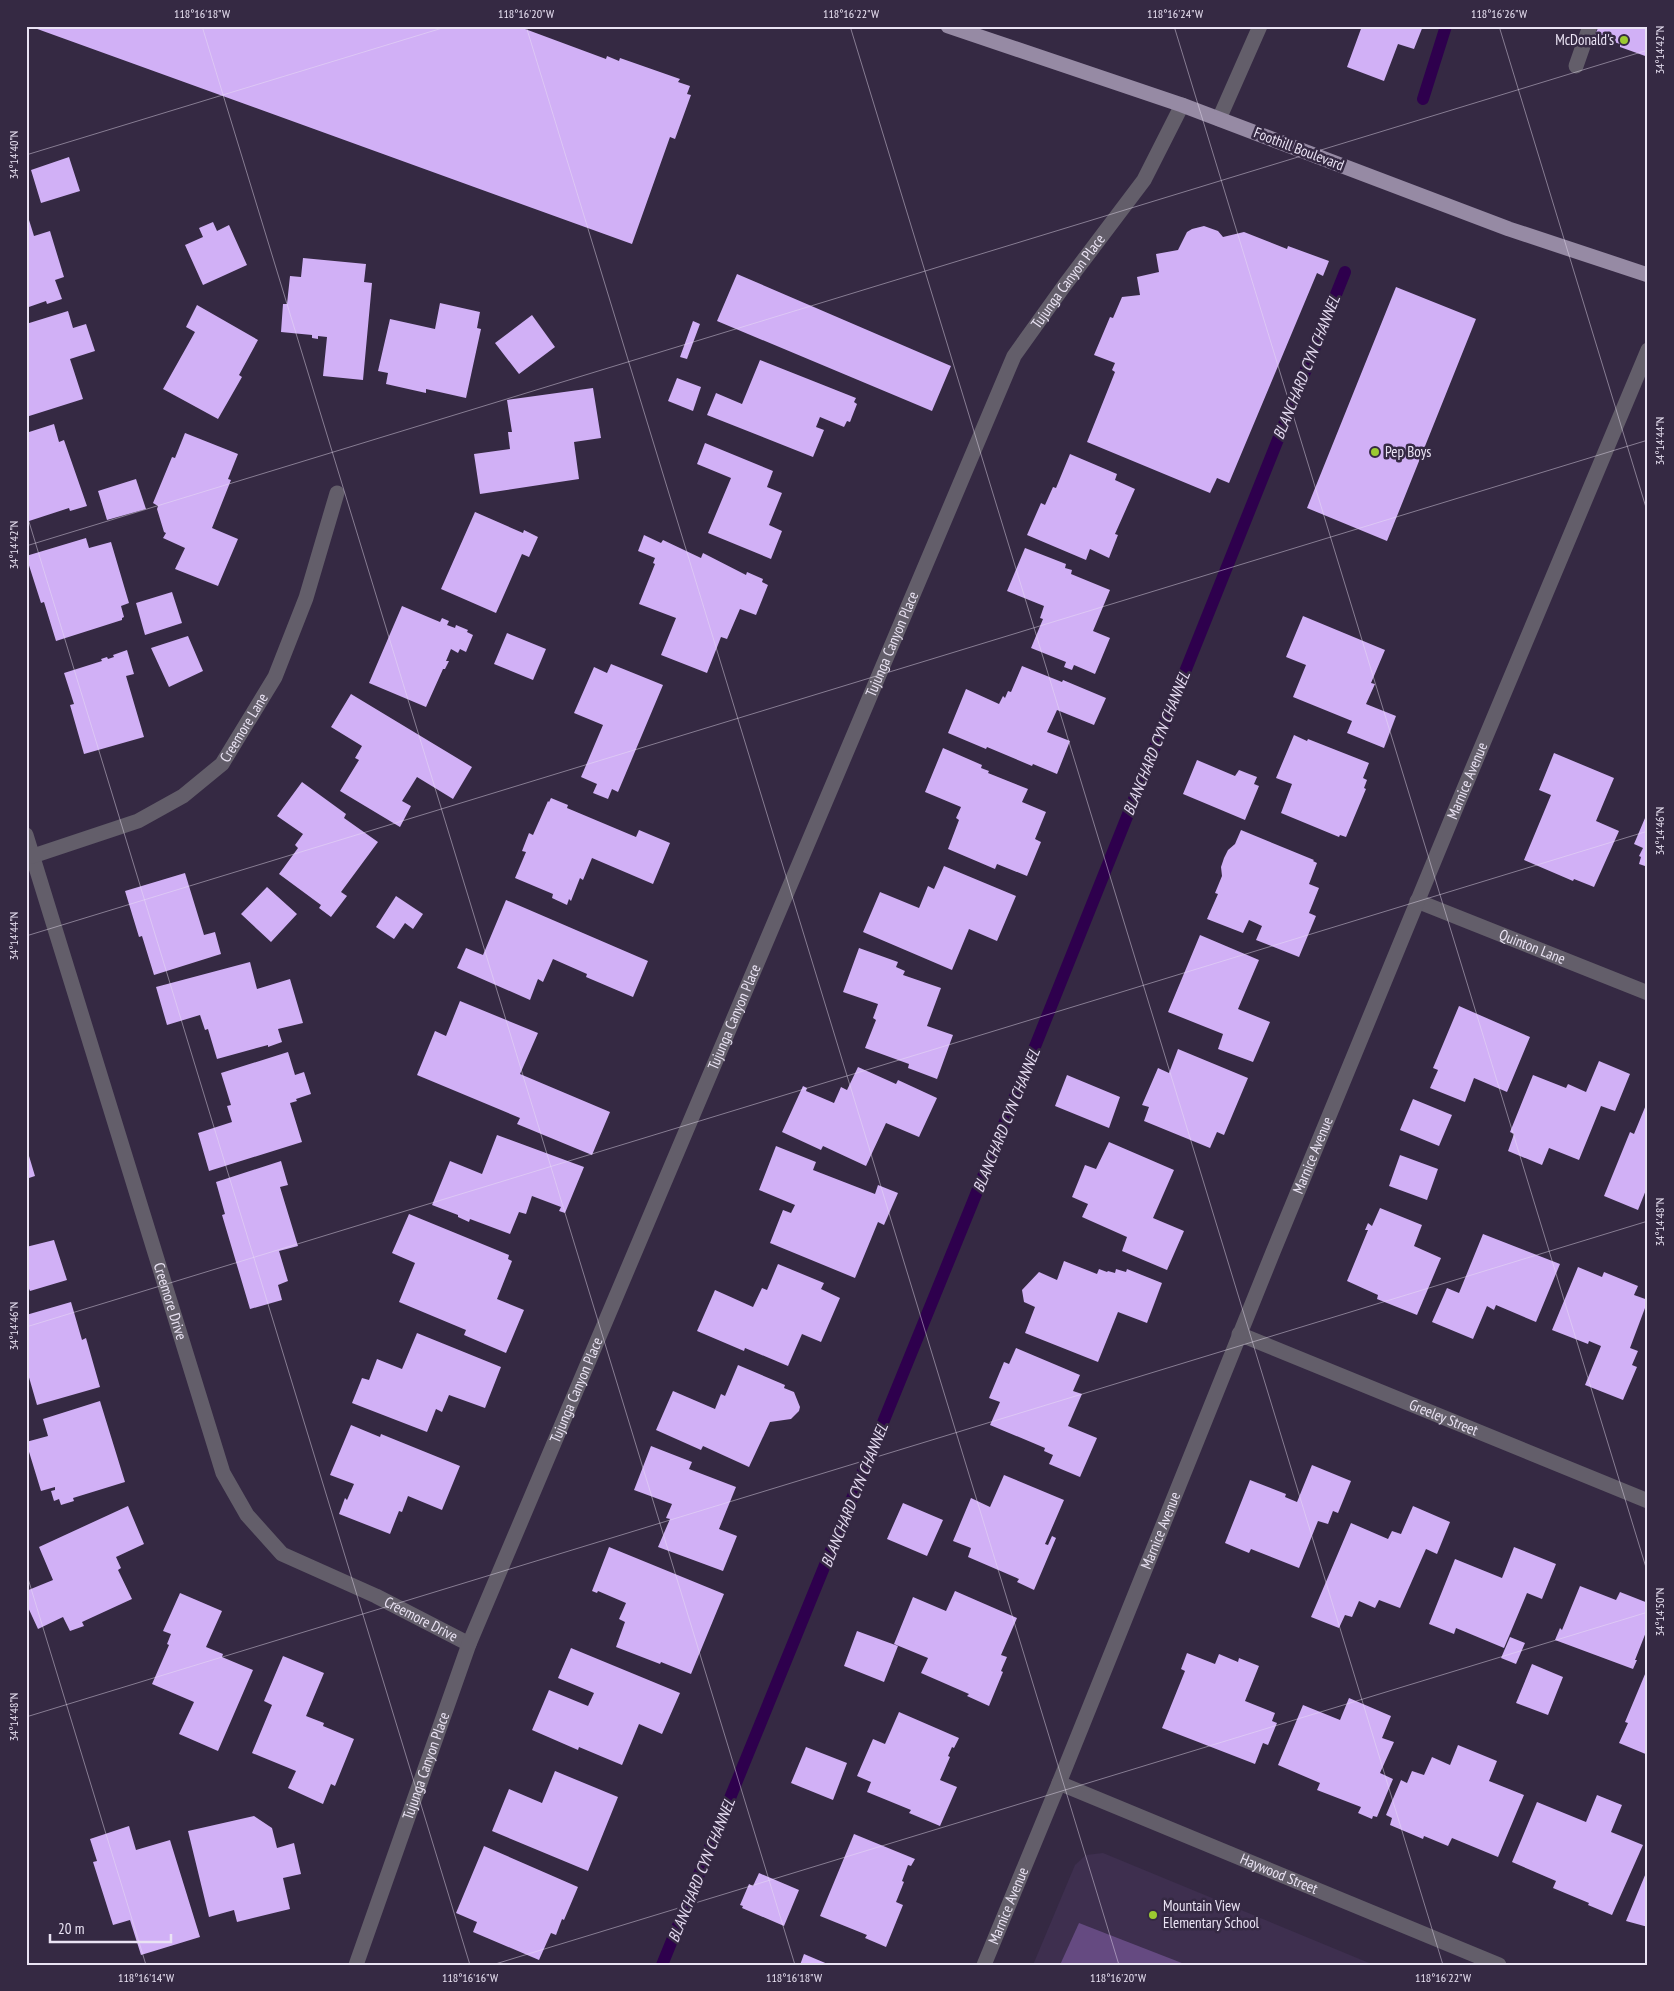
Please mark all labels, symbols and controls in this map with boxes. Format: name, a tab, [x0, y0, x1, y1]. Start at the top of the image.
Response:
text: 118°16'18"W	[174, 6, 230, 21]
text: 118°16'20"W	[498, 6, 554, 21]
text: 118°16'22"W	[823, 6, 879, 21]
text: 118°16'24"W	[1147, 6, 1203, 21]
text: 118°16'26"W	[1471, 6, 1527, 21]
text: 34°14'42"N	[1652, 26, 1667, 74]
place label: McDonald's	[1555, 30, 1614, 49]
marker: McDonald's	[1618, 34, 1630, 46]
street label: Foothill Boulevard	[1251, 123, 1347, 174]
text: 34°14'40"N	[6, 131, 21, 179]
street label: Tujunga Canyon Place	[1027, 230, 1109, 332]
water label: BLANCHARD CYN CHANNEL	[1268, 292, 1344, 442]
text: 34°14'44"N	[1652, 417, 1667, 465]
place label: Pep Boys	[1385, 442, 1431, 461]
marker: Pep Boys	[1369, 446, 1381, 458]
text: 34°14'42"N	[6, 521, 21, 569]
street label: Tujunga Canyon Place	[861, 588, 922, 700]
water label: BLANCHARD CYN CHANNEL	[1118, 668, 1194, 818]
street label: Creemore Lane	[215, 689, 272, 766]
street label: Marnice Avenue	[1442, 739, 1491, 822]
text: 34°14'46"N	[1652, 807, 1667, 855]
text: 34°14'44"N	[6, 912, 21, 960]
street label: Quinton Lane	[1496, 925, 1568, 968]
street label: Tujunga Canyon Place	[703, 961, 765, 1073]
water label: BLANCHARD CYN CHANNEL	[968, 1045, 1044, 1195]
street label: Marnice Avenue	[1288, 1114, 1337, 1196]
text: 34°14'48"N	[1652, 1198, 1667, 1246]
street label: Creemore Drive	[150, 1260, 191, 1342]
text: 34°14'46"N	[6, 1302, 21, 1350]
street label: Tujunga Canyon Place	[545, 1334, 607, 1446]
street label: Greeley Street	[1407, 1395, 1481, 1440]
water label: BLANCHARD CYN CHANNEL	[816, 1420, 892, 1570]
street label: Marnice Avenue	[1136, 1489, 1184, 1572]
text: 34°14'50"N	[1652, 1588, 1667, 1636]
street label: Creemore Drive	[381, 1592, 461, 1646]
text: 34°14'48"N	[6, 1693, 21, 1741]
street label: Tujunga Canyon Place	[398, 1709, 453, 1822]
water label: BLANCHARD CYN CHANNEL	[663, 1795, 739, 1945]
street label: Haywood Street	[1237, 1849, 1321, 1898]
street label: Marnice Avenue	[984, 1864, 1032, 1947]
place label: Mountain View Elementary School	[1163, 1896, 1260, 1932]
marker: Mountain View Elementary School	[1147, 1909, 1159, 1921]
scale bar	[50, 1911, 171, 1943]
text: 20 m	[58, 1919, 84, 1938]
text: 118°16'14"W	[118, 1970, 174, 1985]
text: 118°16'16"W	[442, 1970, 498, 1985]
text: 118°16'18"W	[766, 1970, 822, 1985]
text: 118°16'20"W	[1090, 1970, 1146, 1985]
text: 118°16'22"W	[1415, 1970, 1471, 1985]

